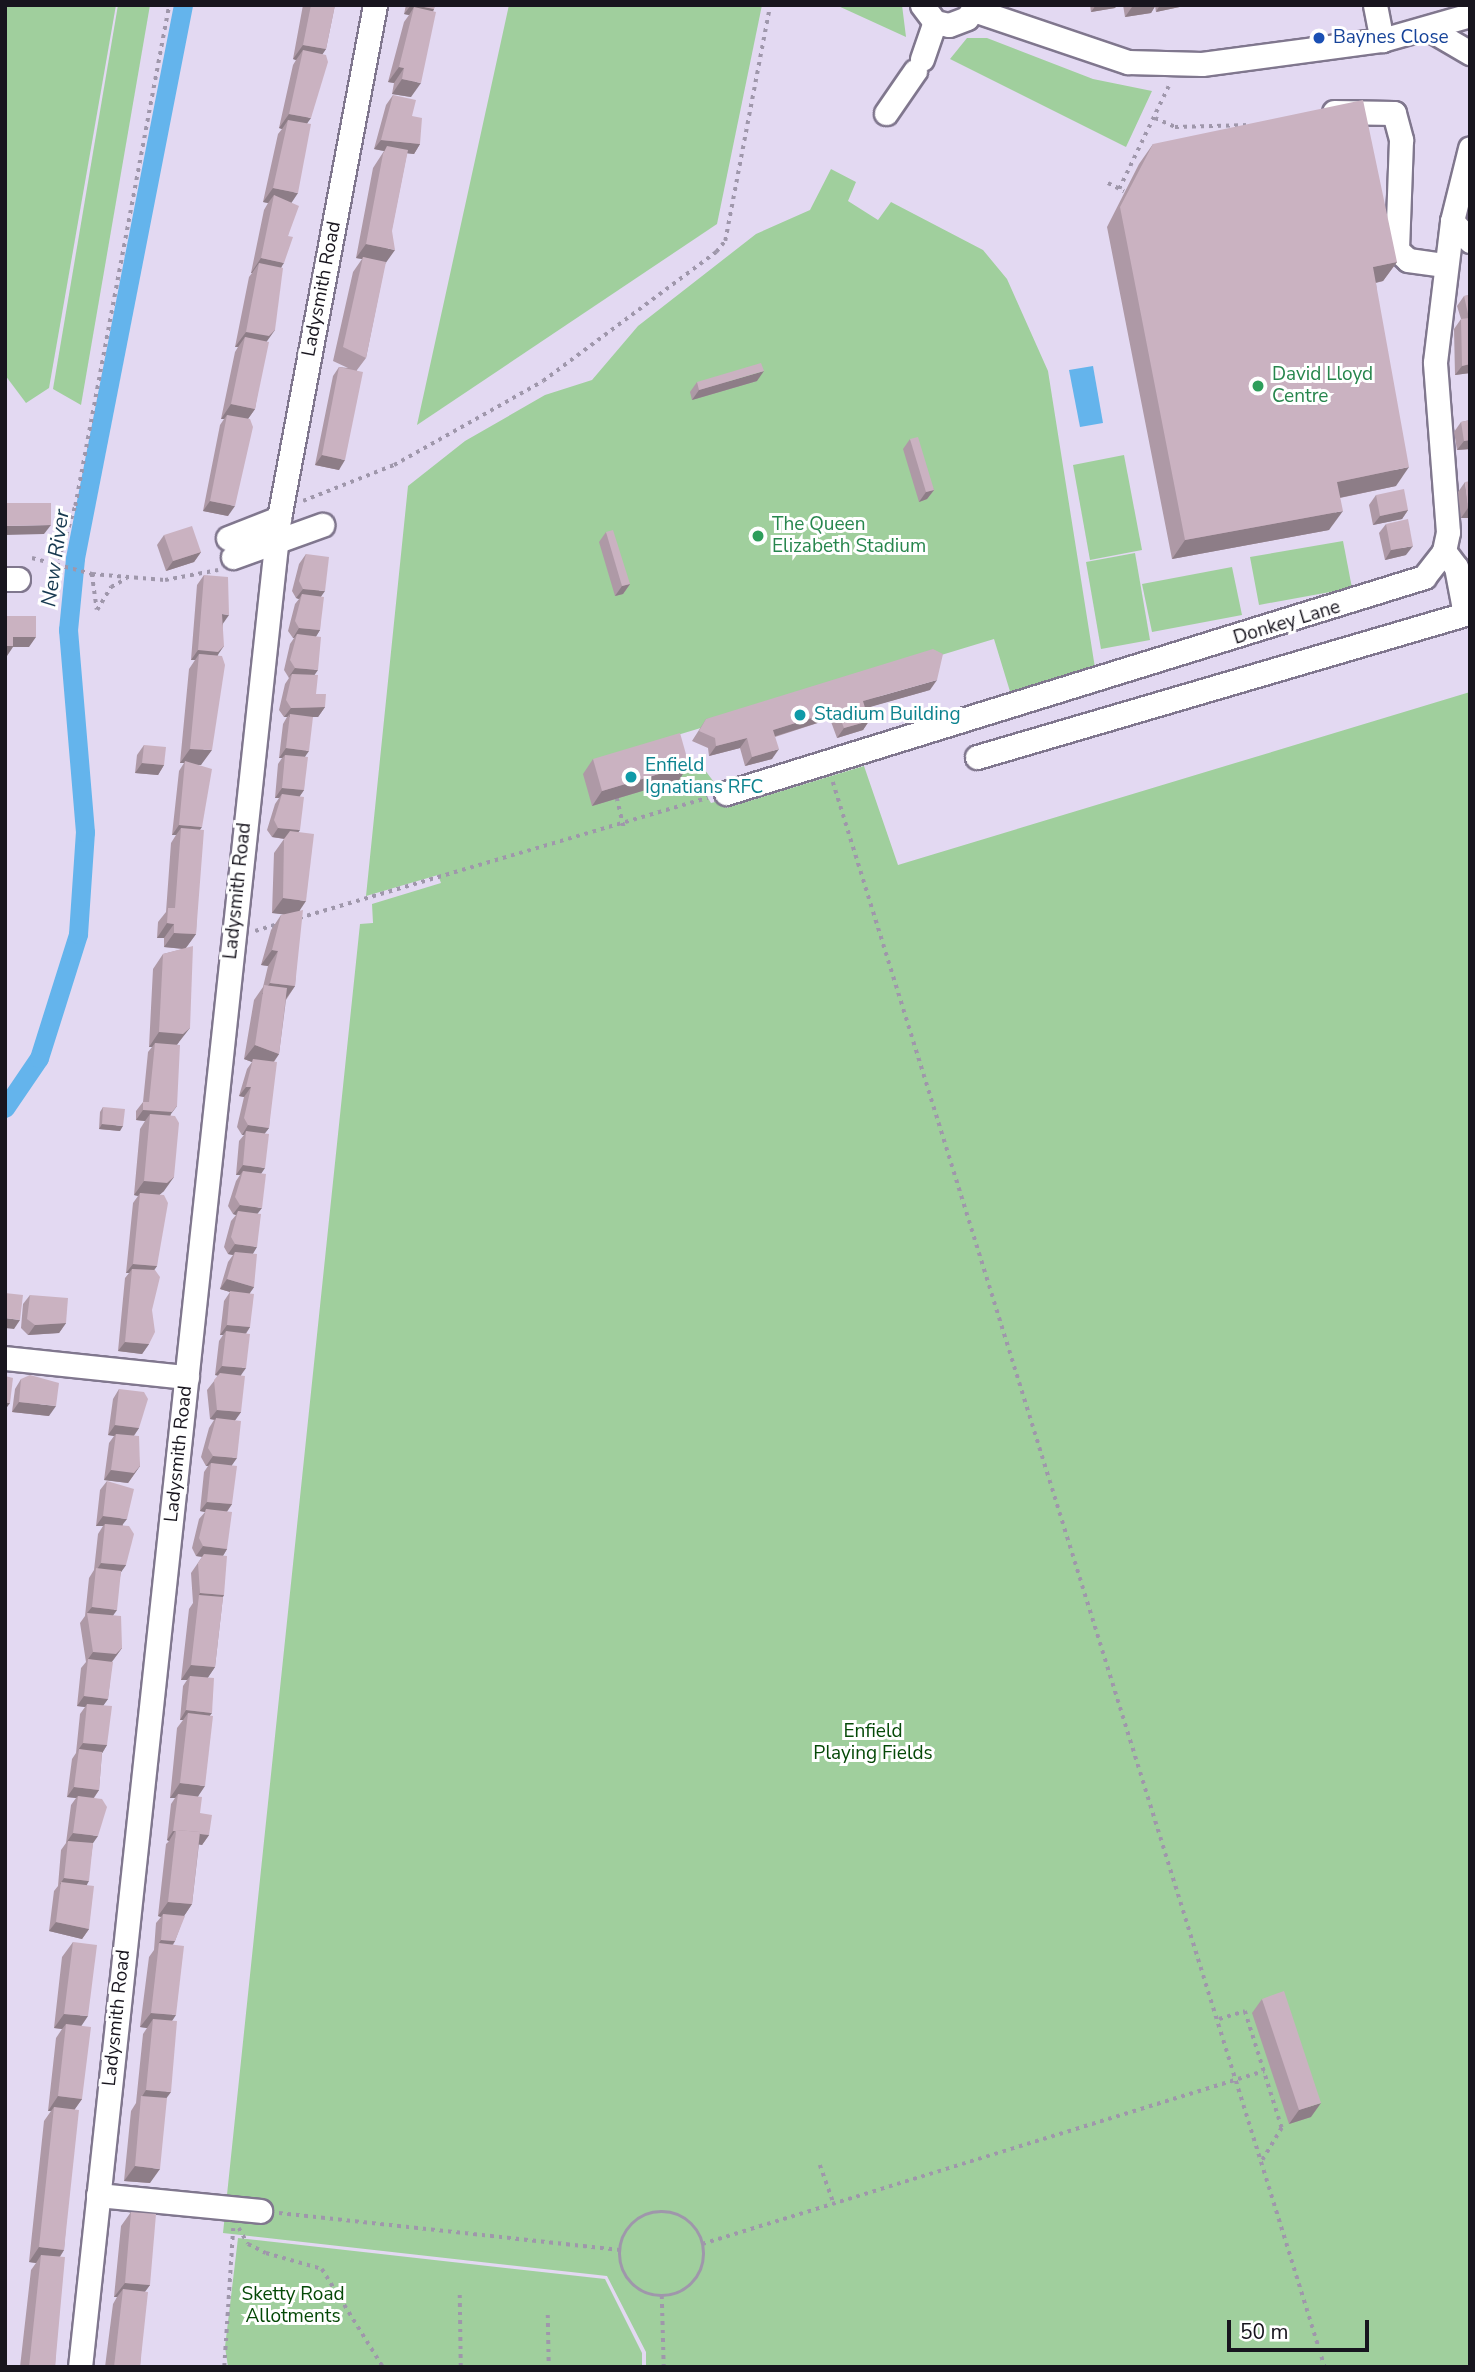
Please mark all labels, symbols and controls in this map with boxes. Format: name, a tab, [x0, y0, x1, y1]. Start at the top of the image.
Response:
place label: Baynes Close	[1333, 27, 1449, 49]
marker: Baynes Close	[1311, 30, 1327, 46]
street label: Ladysmith Road	[298, 219, 346, 359]
place label: David Lloyd Centre	[1272, 364, 1373, 408]
marker: David Lloyd Centre	[1250, 378, 1266, 394]
water label: New River	[36, 508, 74, 608]
place label: The Queen Elizabeth Stadium	[772, 514, 926, 558]
marker: The Queen Elizabeth Stadium	[750, 528, 766, 544]
street label: Donkey Lane	[1231, 596, 1343, 650]
place label: Stadium Building	[814, 704, 961, 726]
marker: Stadium Building	[792, 707, 808, 723]
place label: Enfield Ignatians RFC	[645, 755, 763, 799]
marker: Enfield Ignatians RFC	[623, 769, 639, 785]
street label: Ladysmith Road	[219, 821, 257, 961]
street label: Ladysmith Road	[160, 1384, 198, 1524]
park label: Enfield Playing Fields	[813, 1721, 933, 1765]
street label: Ladysmith Road	[98, 1948, 136, 2088]
park label: Sketty Road Allotments	[241, 2284, 345, 2328]
scale bar	[1230, 2306, 1372, 2350]
text: 50 m	[1240, 2318, 1289, 2346]

